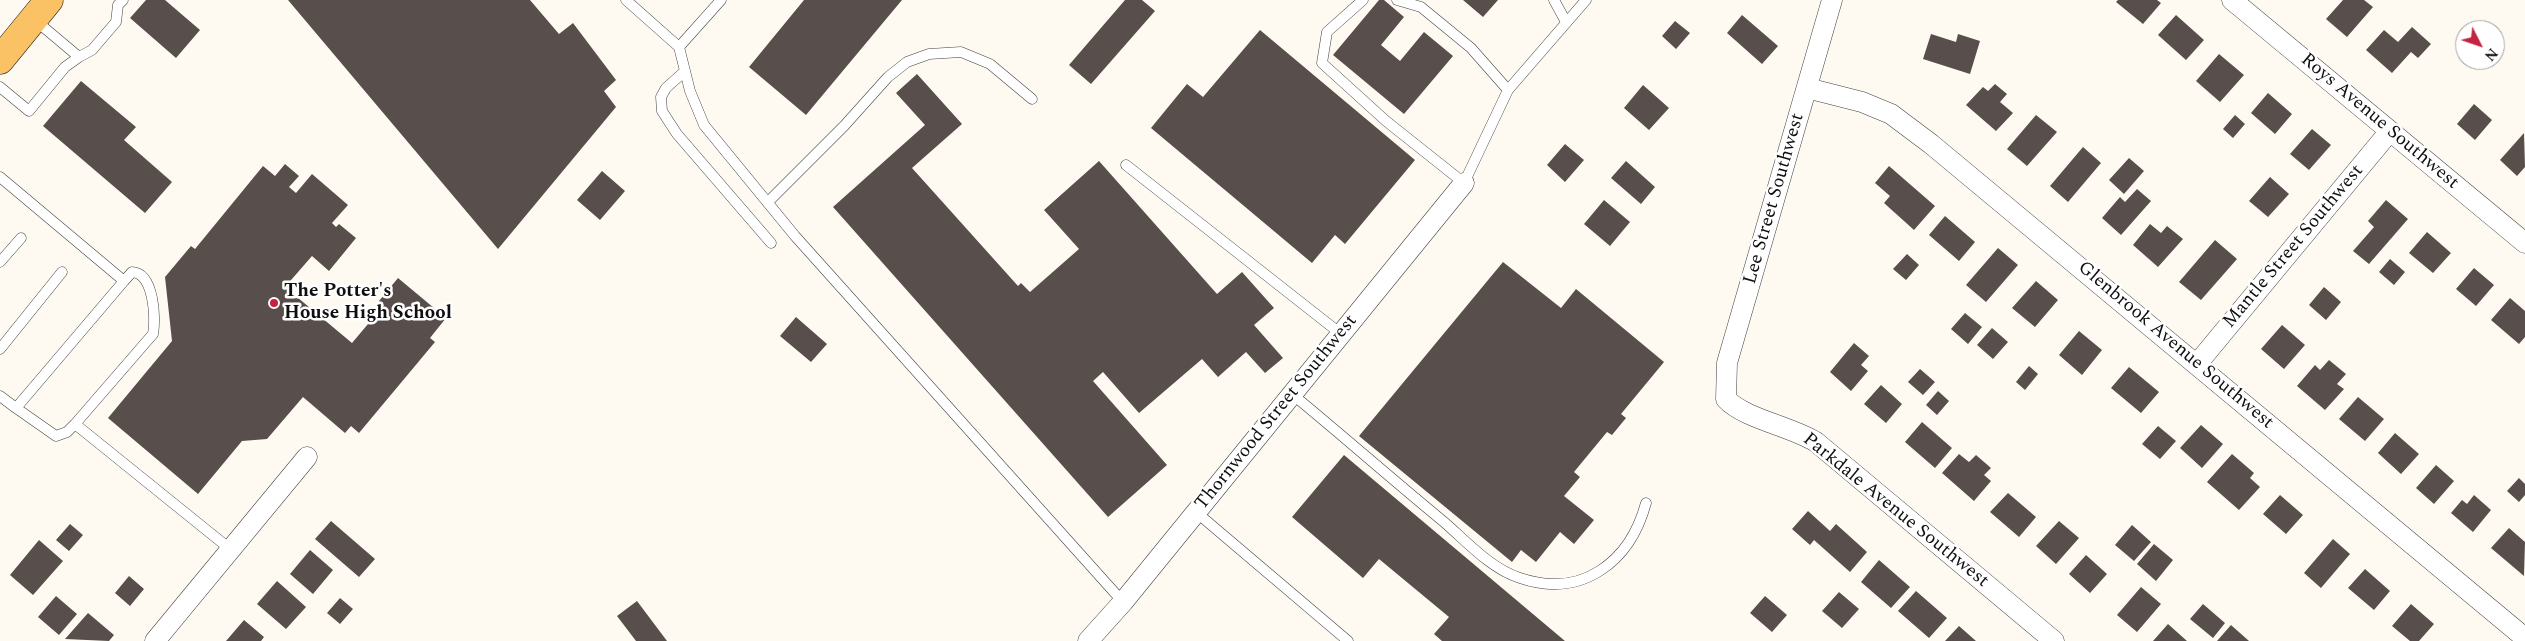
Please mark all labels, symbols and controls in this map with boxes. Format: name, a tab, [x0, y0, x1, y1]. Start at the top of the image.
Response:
north arrow	[2455, 20, 2505, 70]
text: N	[2479, 43, 2503, 66]
street label: Roys Avenue Southwest	[2295, 49, 2463, 195]
street label: Lee Street Southwest	[1740, 111, 1810, 287]
street label: Mantle Street Southwest	[2219, 161, 2369, 333]
street label: Glenbrook Avenue Southwest	[2072, 257, 2278, 435]
place label: The Potter's House High School	[284, 281, 452, 325]
marker: The Potter's House High School	[268, 297, 280, 309]
street label: Thornwood Street Southwest	[1191, 311, 1363, 515]
street label: Parkdale Avenue Southwest	[1797, 429, 1993, 593]

